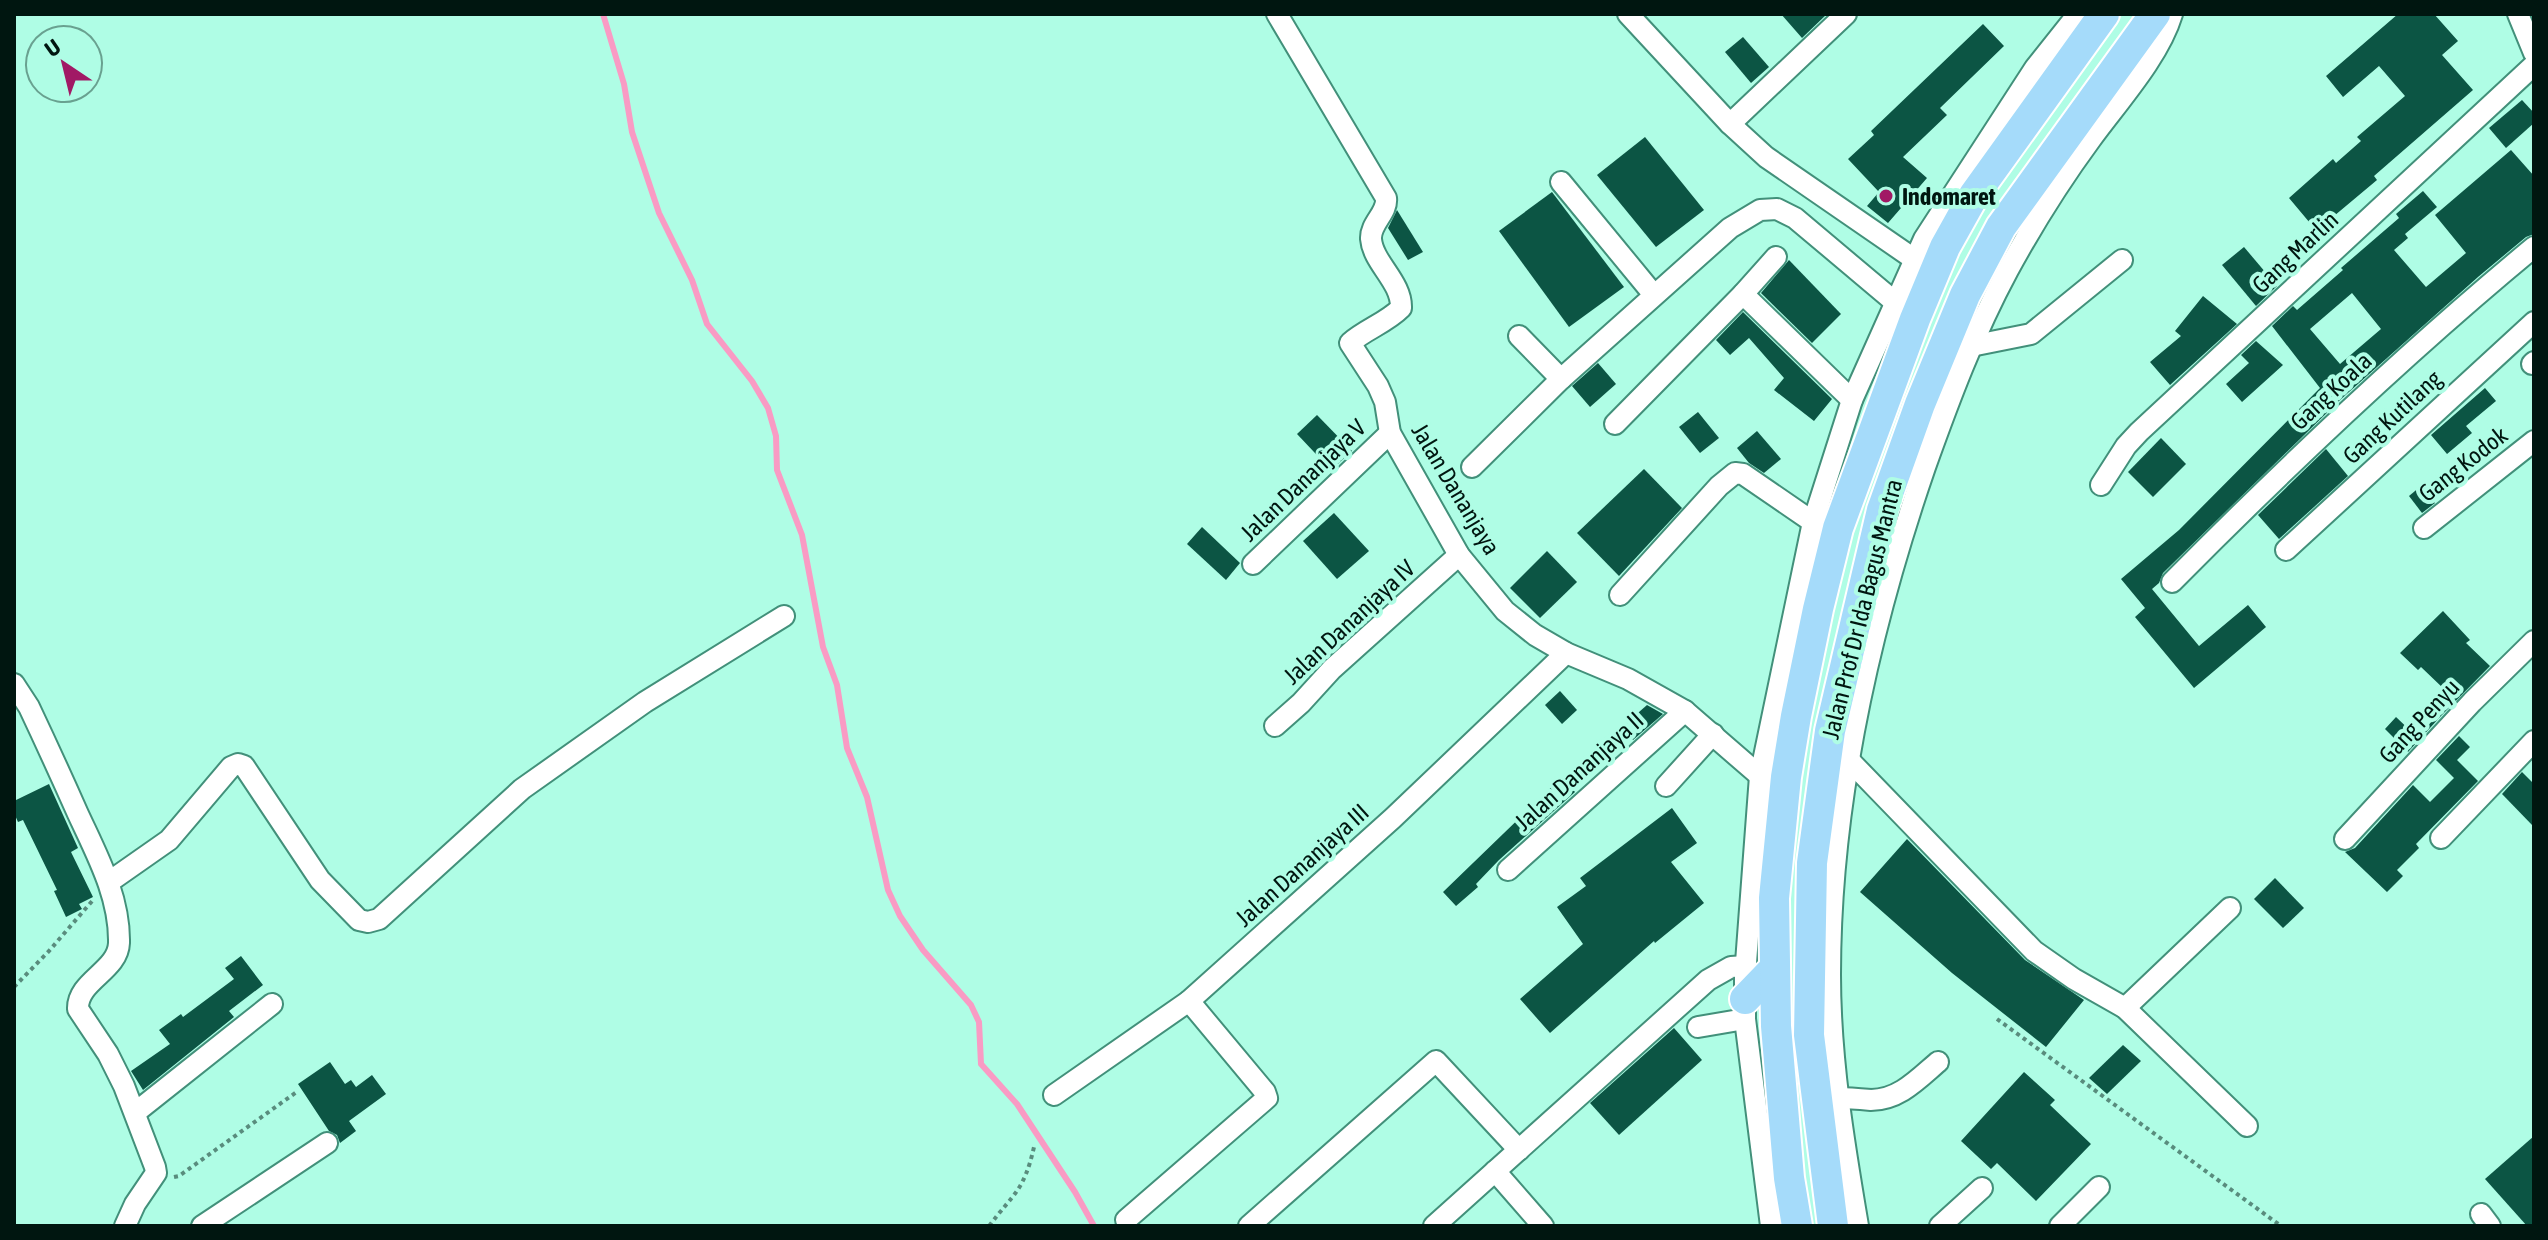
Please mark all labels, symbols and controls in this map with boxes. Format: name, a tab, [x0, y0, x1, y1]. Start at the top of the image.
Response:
north arrow	[24, 24, 104, 104]
text: U	[40, 33, 65, 62]
place label: Indomaret	[1902, 183, 1996, 210]
marker: Indomaret	[1877, 187, 1895, 205]
street label: Gang Marlin	[2247, 206, 2343, 298]
street label: Gang Koala	[2285, 347, 2377, 435]
street label: Gang Kutilang	[2337, 364, 2447, 469]
street label: Jalan Dananjaya V	[1235, 414, 1371, 546]
street label: Jalan Dananjaya	[1406, 419, 1506, 559]
street label: Gang Kodok	[2413, 421, 2513, 507]
street label: Jalan Prof Dr Ida Bagus Mantra	[1817, 476, 1907, 742]
street label: Jalan Dananjaya IV	[1278, 554, 1420, 689]
street label: Gang Penyu	[2373, 674, 2465, 768]
street label: Jalan Dananjaya II	[1509, 706, 1649, 836]
street label: Jalan Dananjaya III	[1230, 798, 1374, 932]

